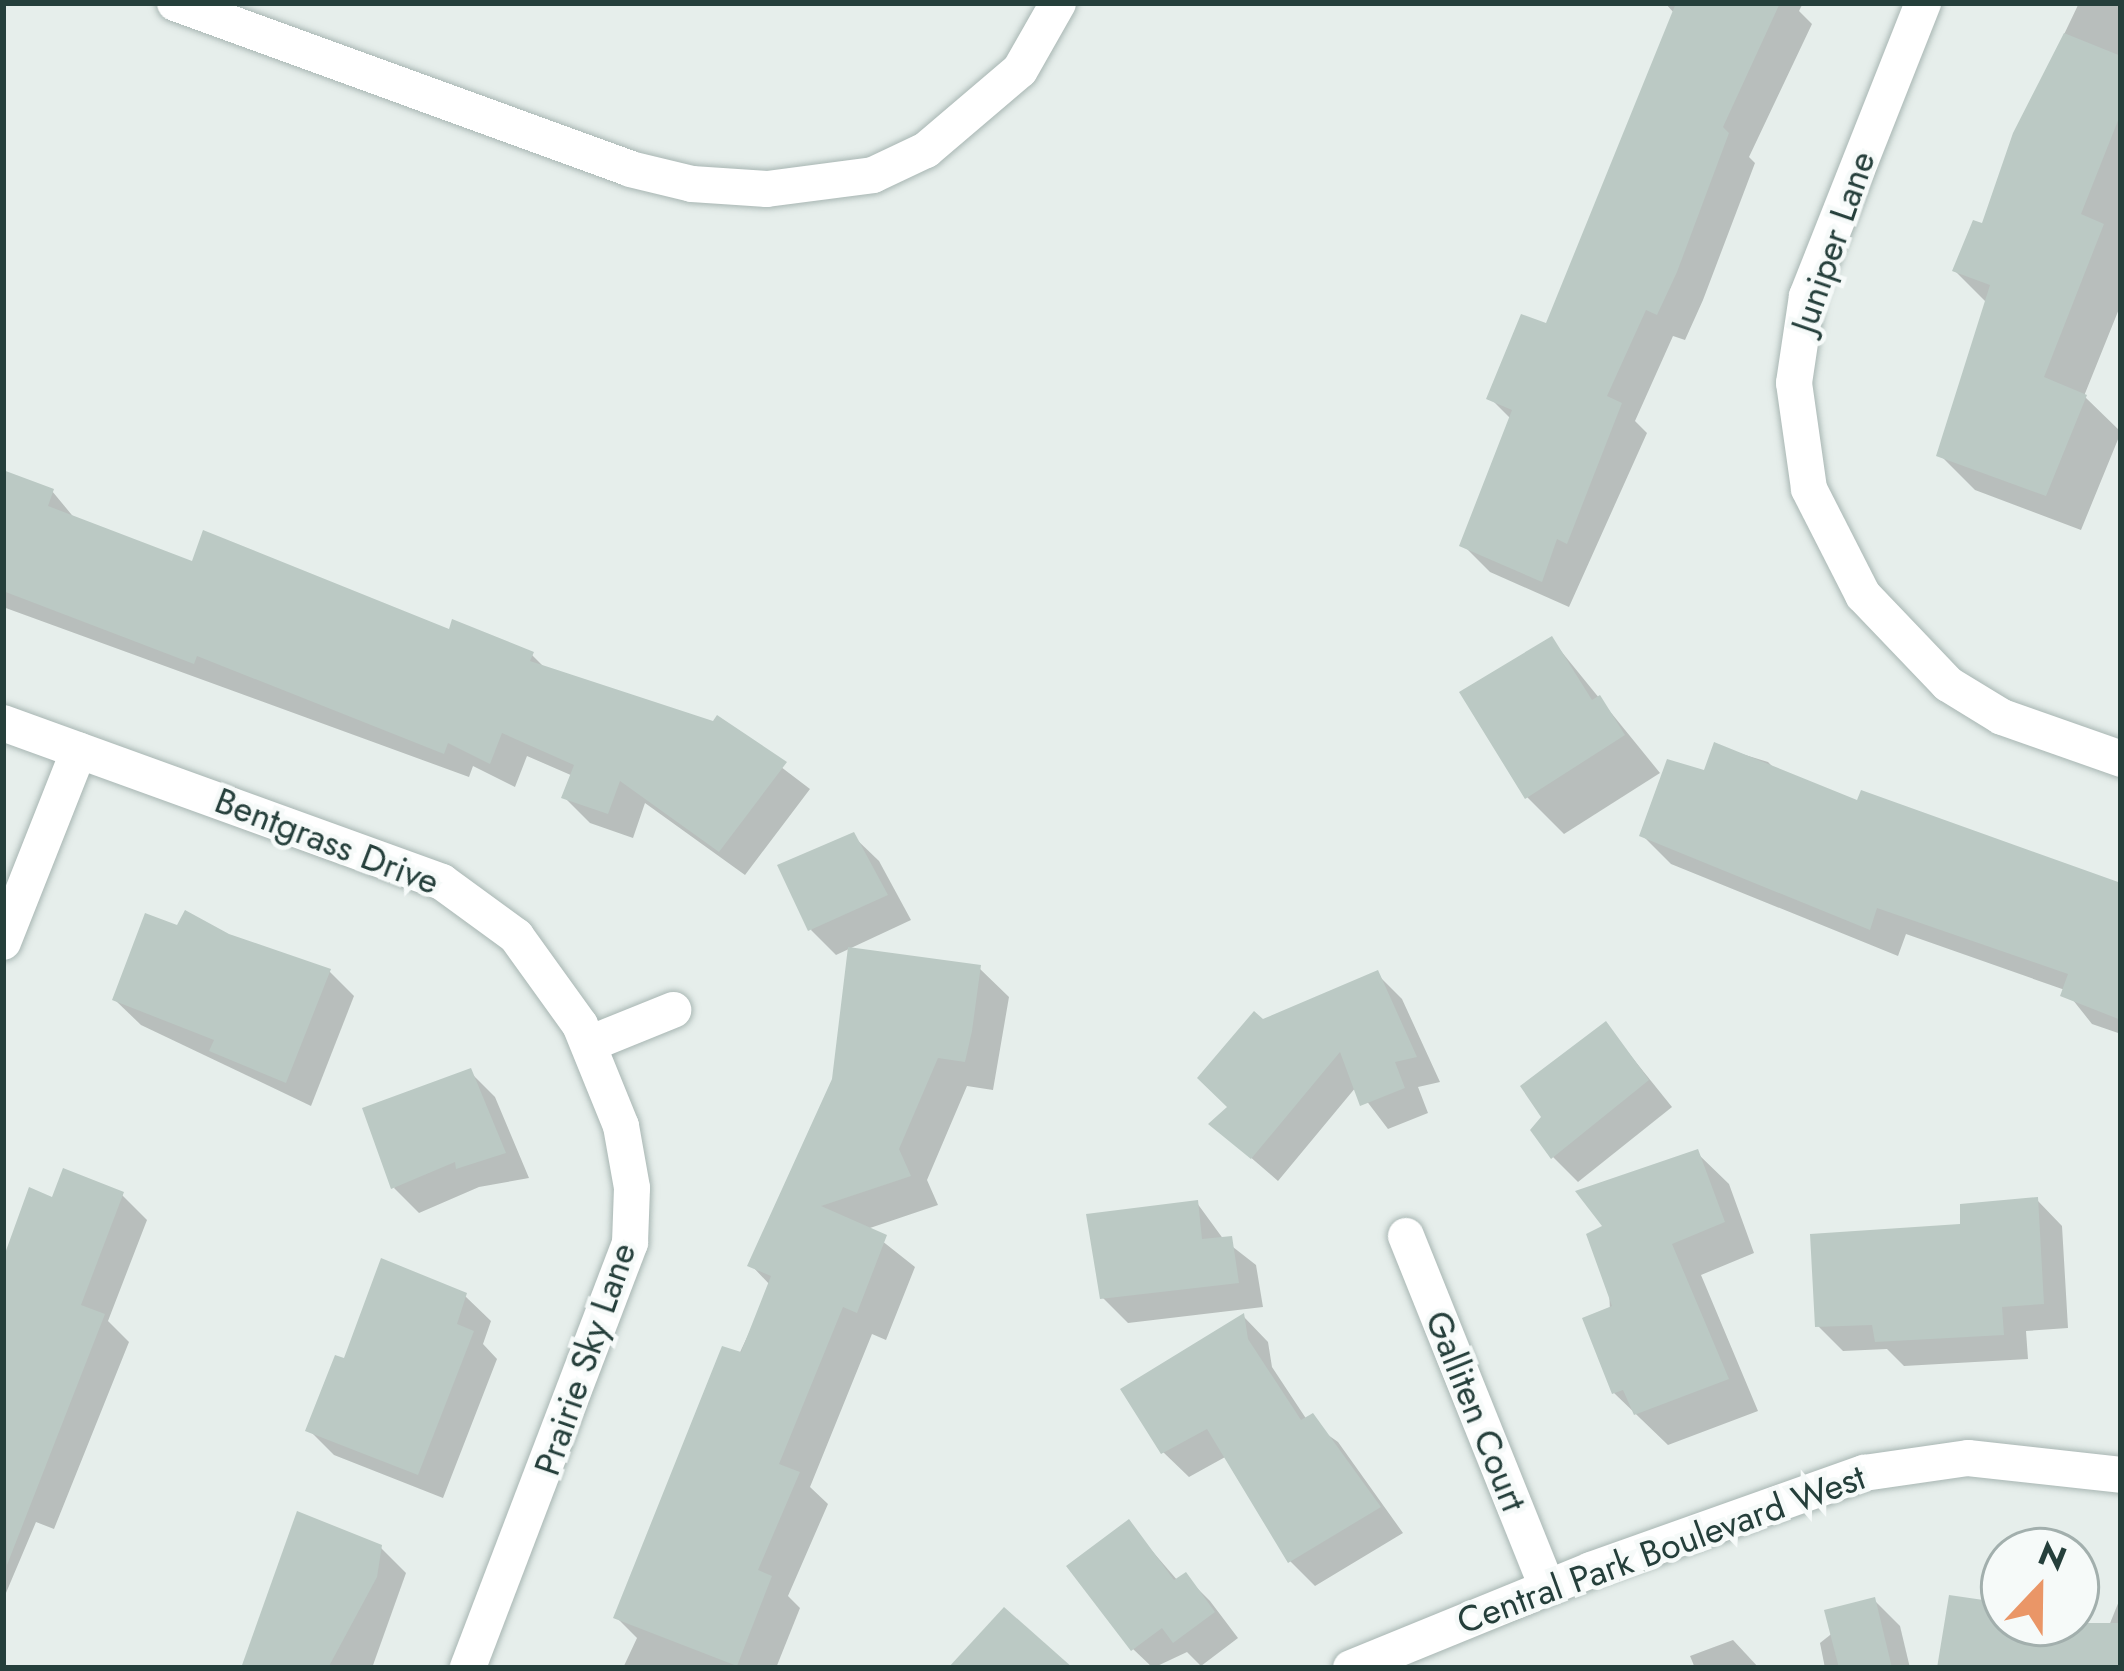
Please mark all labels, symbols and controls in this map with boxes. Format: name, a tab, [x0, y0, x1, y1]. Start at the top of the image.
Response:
street label: Juniper Lane	[1782, 146, 1884, 338]
street label: Bentgrass Drive	[209, 779, 445, 903]
street label: Prairie Sky Lane	[525, 1237, 645, 1481]
street label: Galliten Court	[1416, 1305, 1536, 1517]
street label: Central Park Boulevard West	[1451, 1455, 1871, 1643]
north arrow	[1980, 1527, 2100, 1647]
text: N	[2032, 1529, 2073, 1583]

